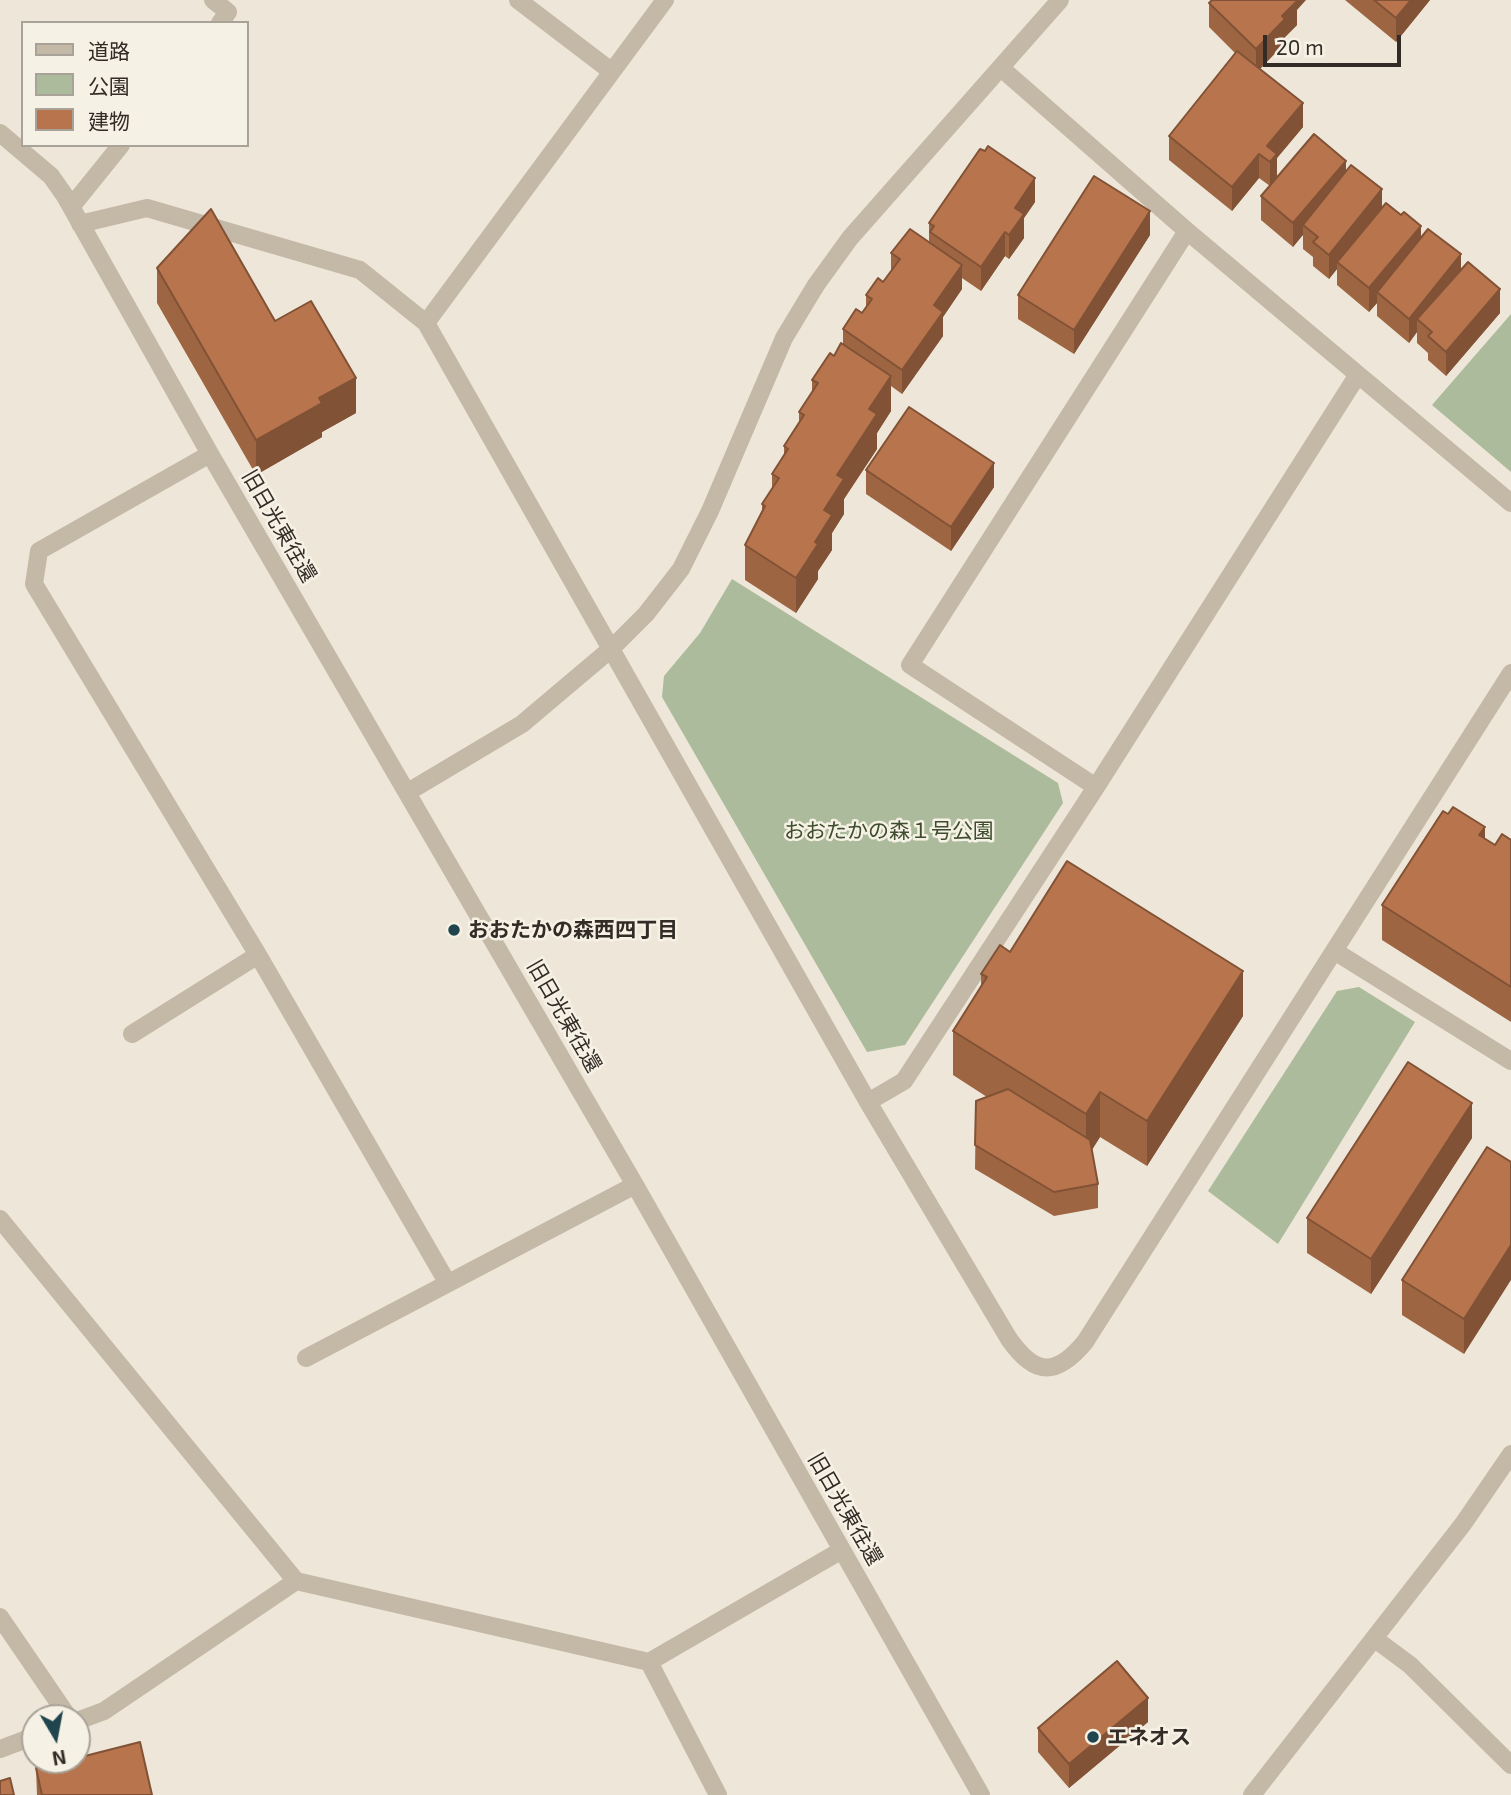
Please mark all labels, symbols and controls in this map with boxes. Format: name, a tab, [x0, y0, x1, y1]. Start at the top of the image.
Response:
legend	[21, 21, 248, 147]
scale bar	[1266, 21, 1404, 65]
text: 20 m	[1276, 34, 1324, 59]
text: 道路	[88, 38, 130, 63]
text: 公園	[88, 73, 130, 98]
text: 建物	[88, 108, 130, 133]
street label: 旧日光東往還	[237, 465, 321, 587]
park label: おおたかの森１号公園	[784, 818, 994, 844]
place label: おおたかの森西四丁目	[468, 917, 678, 943]
marker: おおたかの森西四丁目	[446, 922, 462, 938]
street label: 旧日光東往還	[522, 955, 606, 1077]
street label: 旧日光東往還	[803, 1448, 887, 1570]
north arrow	[21, 1704, 91, 1774]
place label: エネオス	[1107, 1724, 1191, 1750]
marker: エネオス	[1085, 1729, 1101, 1745]
text: N	[51, 1746, 68, 1771]

